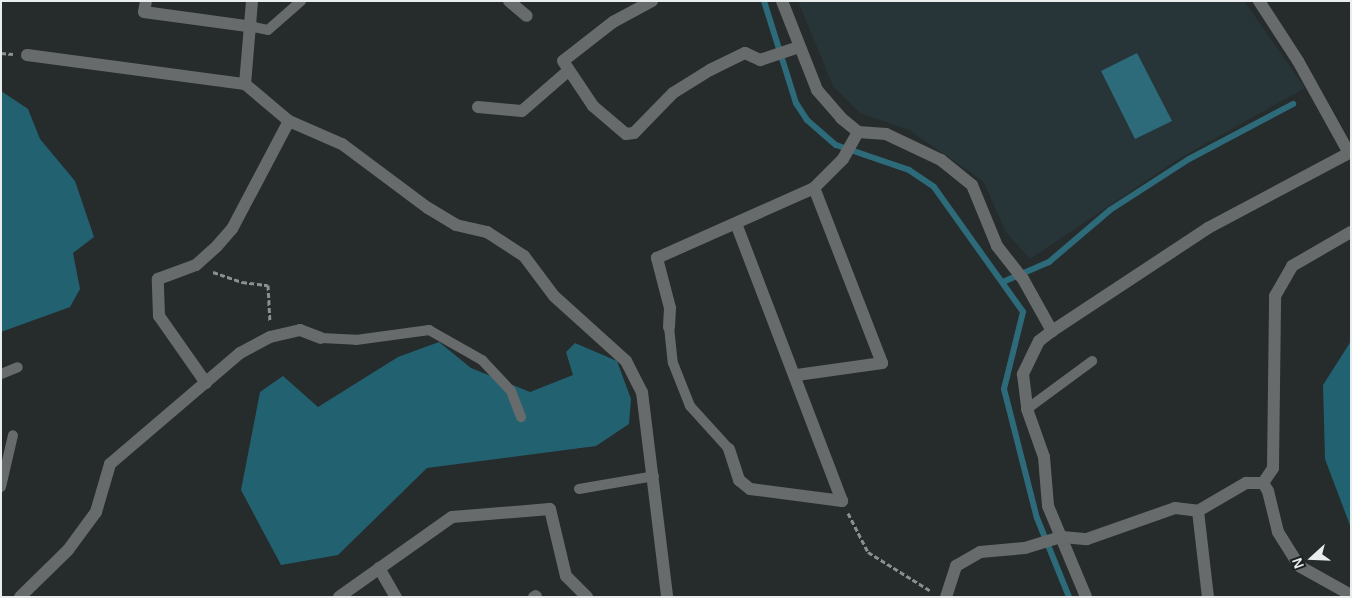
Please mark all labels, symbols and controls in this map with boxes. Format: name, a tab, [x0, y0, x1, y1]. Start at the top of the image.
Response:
north arrow	[1287, 533, 1337, 583]
text: N	[1289, 556, 1307, 571]

